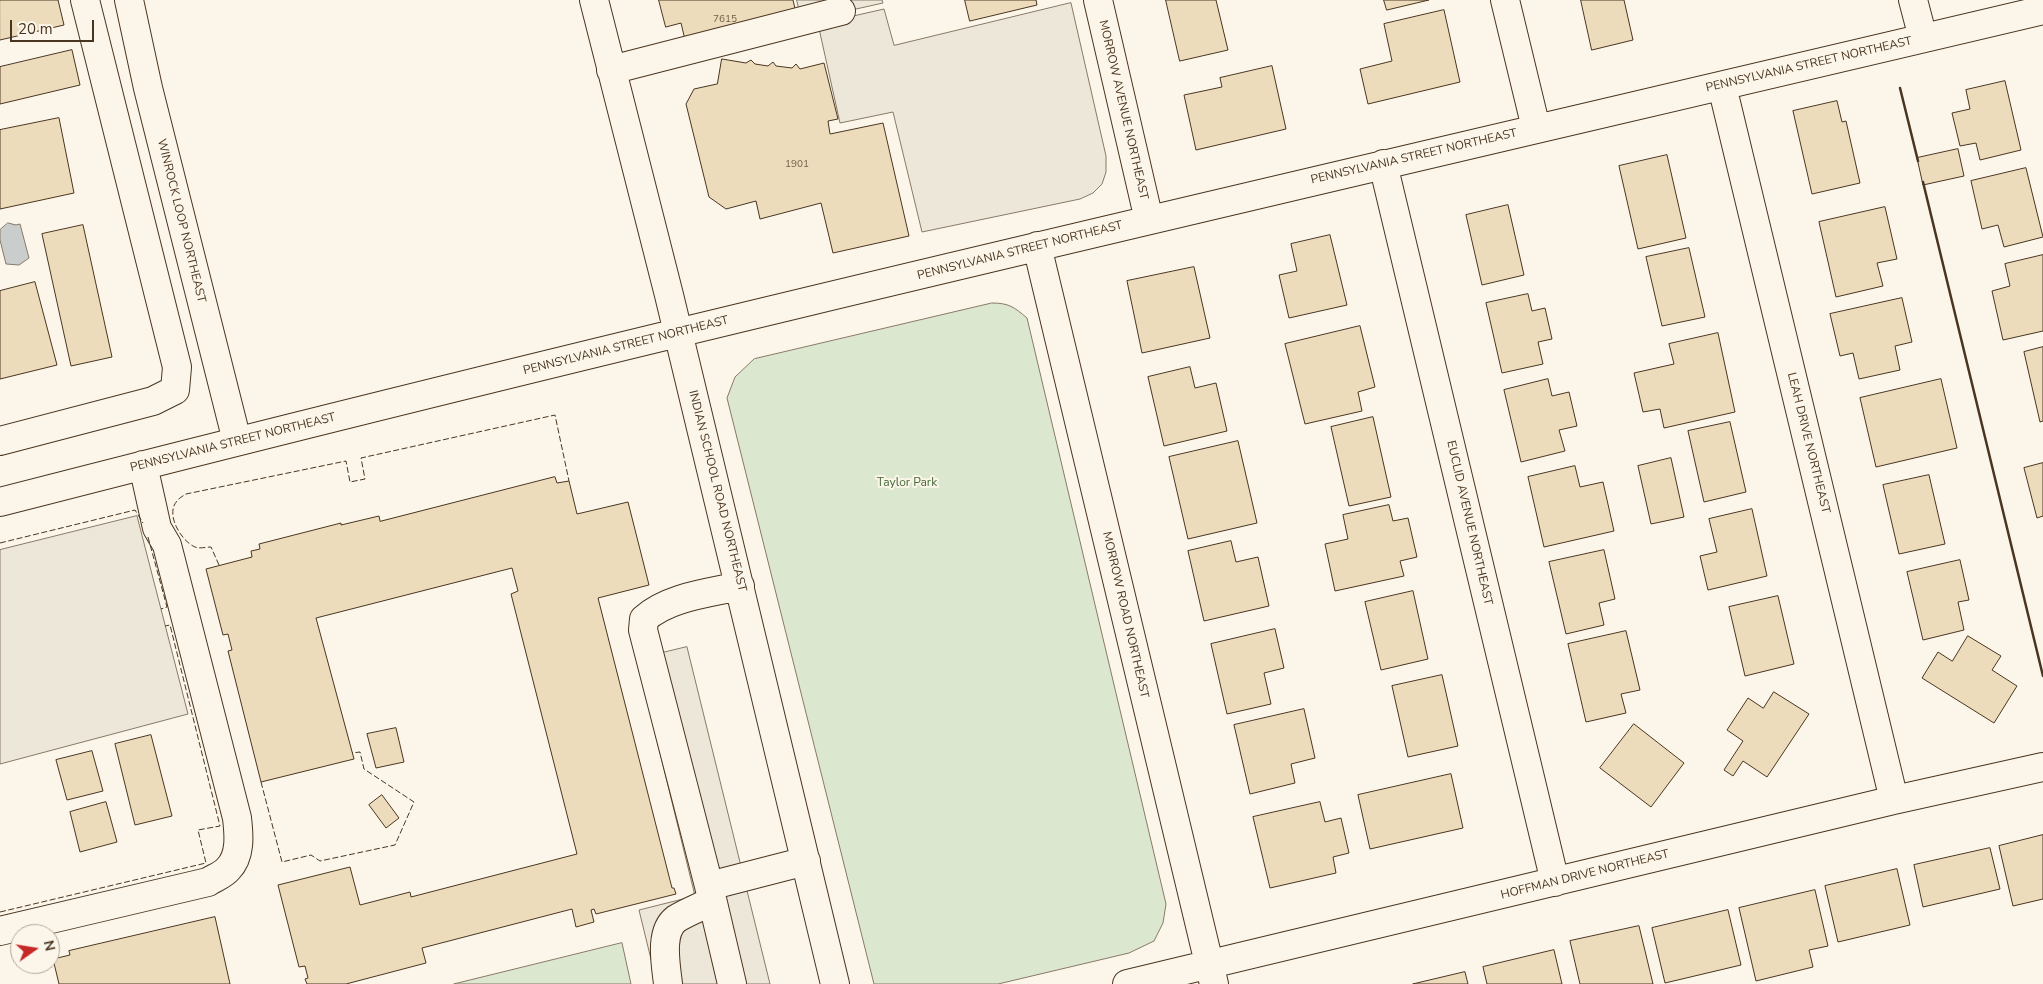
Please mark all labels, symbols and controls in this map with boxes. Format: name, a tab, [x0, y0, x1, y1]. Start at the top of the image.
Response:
scale bar	[12, 10, 96, 42]
house number: 7615	[713, 14, 737, 26]
text: 20 m	[18, 19, 53, 39]
street label: MORROW AVENUE NORTHEAST	[1095, 19, 1151, 201]
street label: PENNSYLVANIA STREET NORTHEAST	[1705, 34, 1913, 96]
street label: PENNSYLVANIA STREET NORTHEAST	[1310, 126, 1518, 188]
street label: WINROCK LOOP NORTHEAST	[154, 138, 208, 304]
house number: 1901	[785, 159, 809, 171]
street label: PENNSYLVANIA STREET NORTHEAST	[916, 218, 1124, 284]
street label: PENNSYLVANIA STREET NORTHEAST	[522, 313, 730, 379]
street label: LEAH DRIVE NORTHEAST	[1783, 371, 1833, 515]
street label: INDIAN SCHOOL ROAD NORTHEAST	[685, 389, 749, 593]
street label: PENNSYLVANIA STREET NORTHEAST	[129, 410, 337, 476]
street label: EUCLID AVENUE NORTHEAST	[1443, 439, 1495, 607]
park label: Taylor Park	[877, 476, 937, 490]
street label: MORROW ROAD NORTHEAST	[1099, 530, 1151, 700]
street label: HOFFMAN DRIVE NORTHEAST	[1499, 847, 1671, 903]
north arrow	[10, 924, 60, 974]
text: N	[39, 938, 60, 953]

